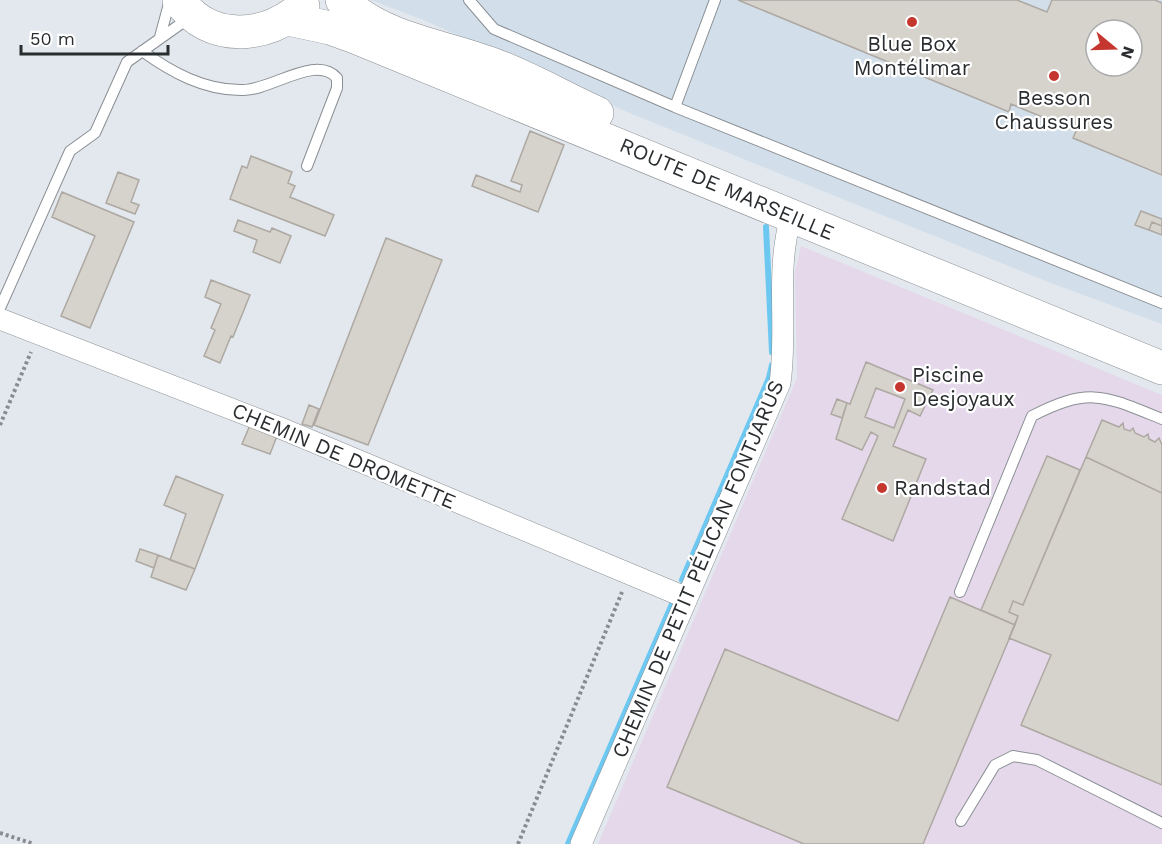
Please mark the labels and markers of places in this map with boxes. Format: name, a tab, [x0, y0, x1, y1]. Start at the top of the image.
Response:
marker: Blue Box Montélimar	[905, 15, 919, 29]
place label: Blue Box Montélimar	[854, 31, 971, 80]
marker: Besson Chaussures	[1047, 69, 1061, 83]
place label: Besson Chaussures	[995, 85, 1113, 134]
place label: Piscine Desjoyaux	[912, 362, 1015, 411]
marker: Piscine Desjoyaux	[893, 380, 907, 394]
place label: Randstad	[894, 475, 991, 500]
marker: Randstad	[875, 481, 889, 495]

